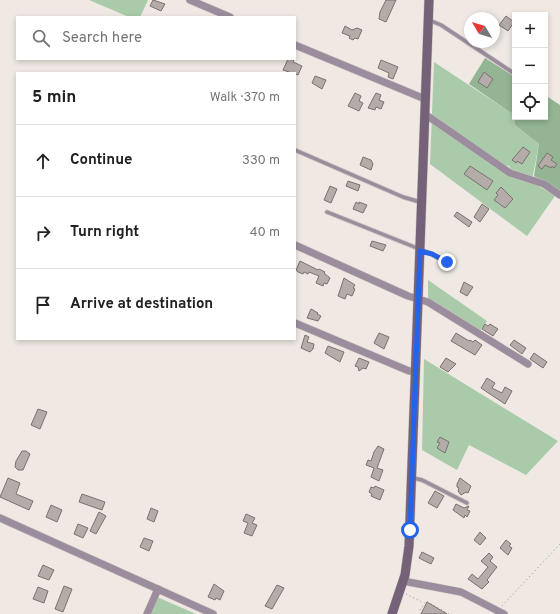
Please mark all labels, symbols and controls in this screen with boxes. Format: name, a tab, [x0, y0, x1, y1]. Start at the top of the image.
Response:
north arrow	[464, 12, 500, 48]
map controls	[512, 12, 548, 120]
button: +	[512, 12, 548, 48]
search box	[16, 16, 296, 60]
icon: search	[30, 27, 52, 49]
text: Search here	[62, 29, 142, 48]
button: −	[512, 48, 548, 84]
button: locate	[512, 84, 548, 120]
text: 5 min	[32, 87, 76, 109]
text: Walk · 370 m	[210, 90, 280, 106]
icon: ahead	[32, 150, 54, 172]
text: Continue	[70, 151, 132, 170]
text: 330 m	[242, 153, 280, 169]
icon: right	[32, 222, 54, 244]
text: Turn right	[70, 223, 139, 242]
text: 40 m	[250, 225, 280, 241]
route end	[438, 253, 456, 271]
icon: arrive	[32, 294, 54, 316]
text: Arrive at destination	[70, 295, 213, 314]
route start	[401, 521, 419, 539]

